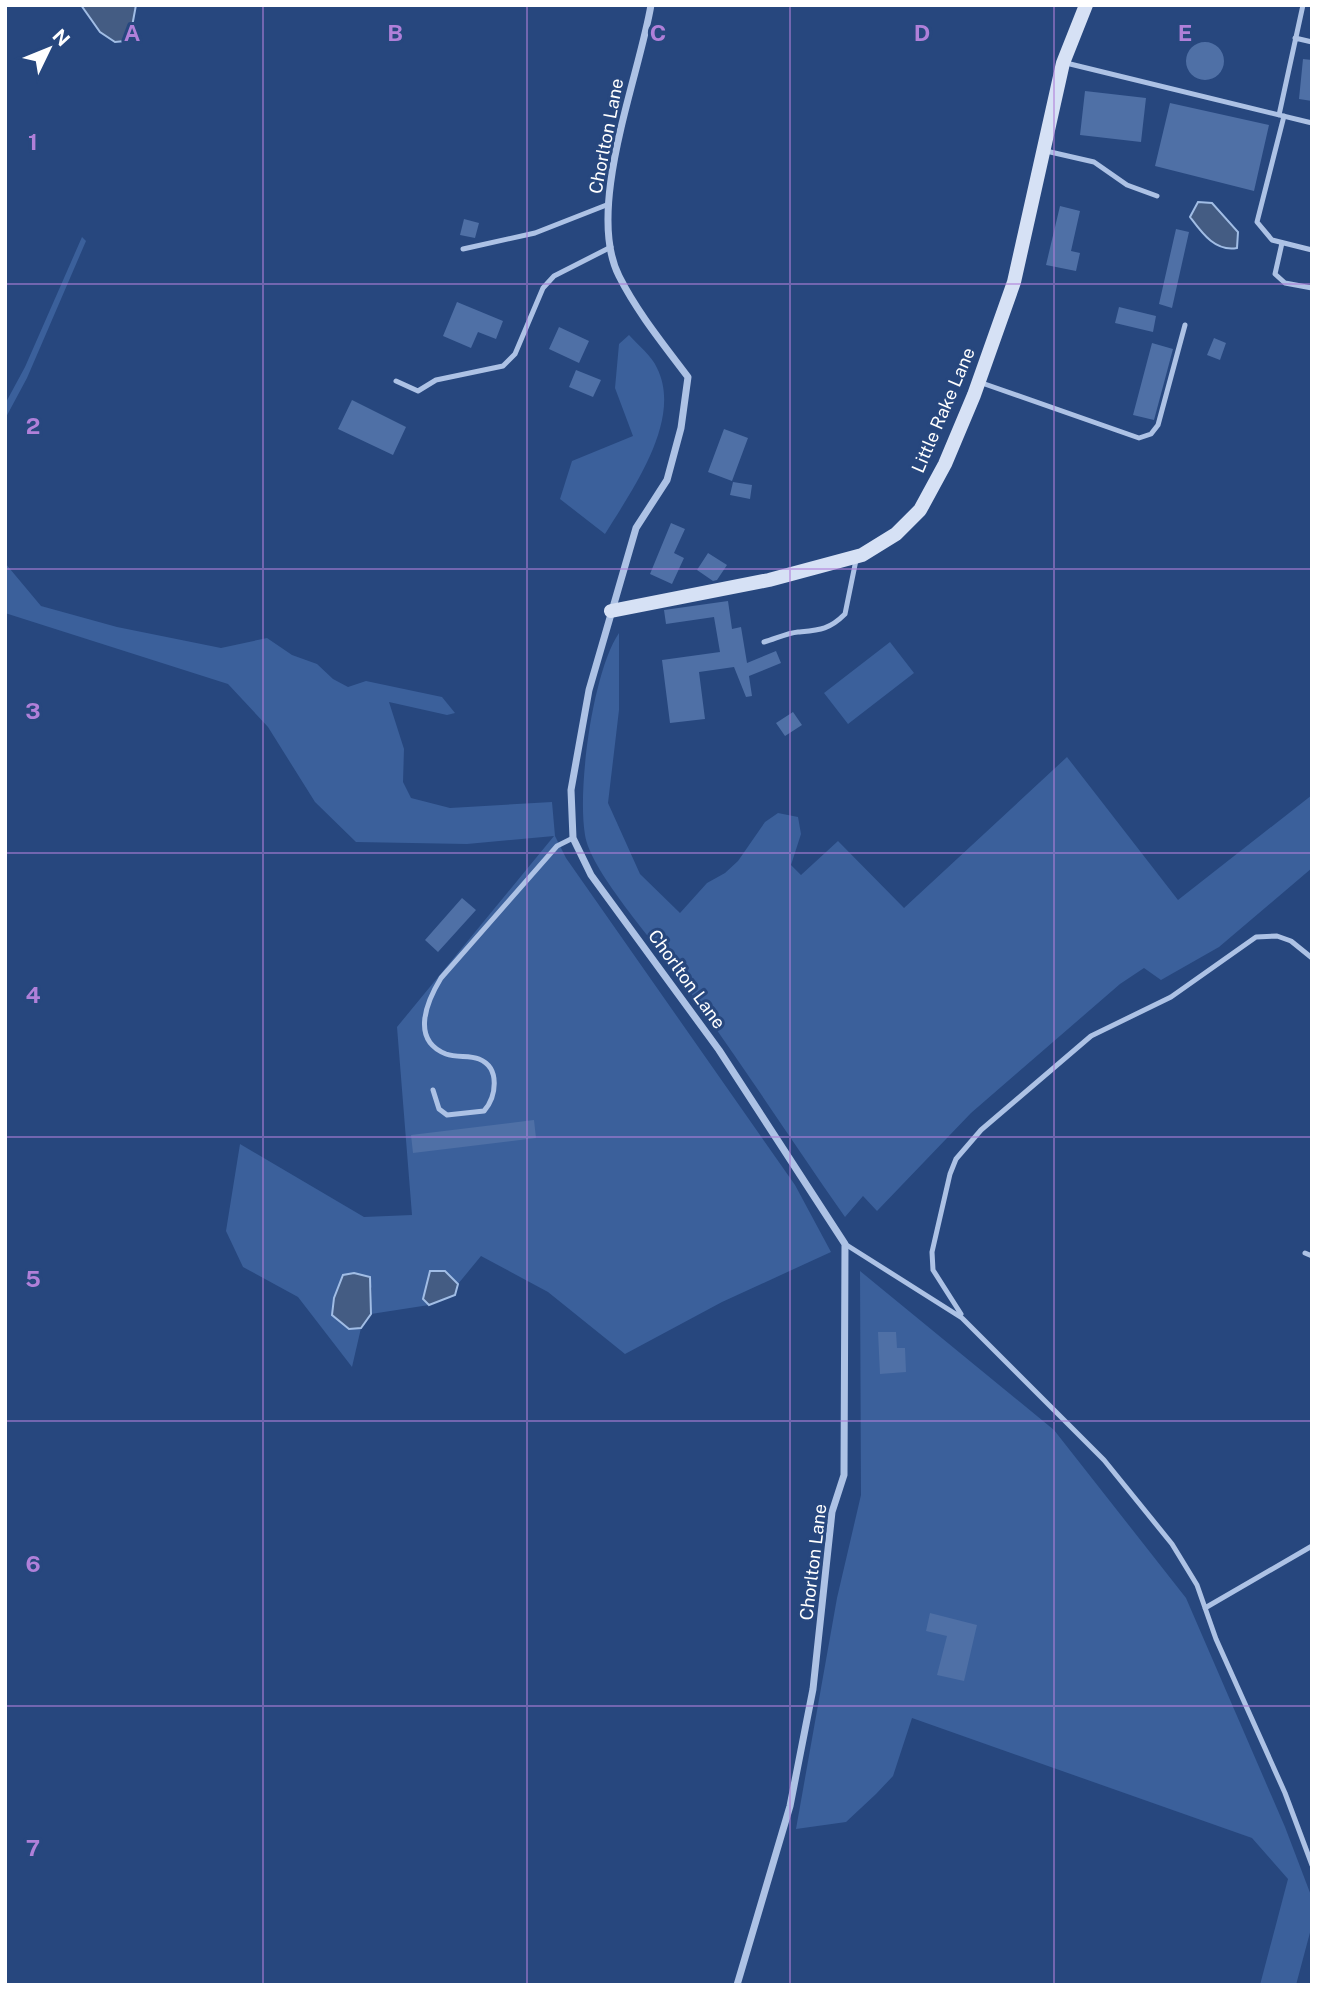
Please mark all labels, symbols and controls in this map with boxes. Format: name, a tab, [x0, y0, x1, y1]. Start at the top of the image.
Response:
north arrow	[14, 14, 84, 84]
text: A	[124, 19, 141, 46]
text: B	[387, 19, 403, 46]
text: C	[650, 19, 666, 46]
text: D	[914, 19, 930, 46]
text: E	[1178, 19, 1192, 46]
text: N	[48, 24, 75, 50]
street label: Chorlton Lane	[585, 77, 627, 195]
text: 1	[28, 128, 38, 155]
street label: Little Rake Lane	[907, 344, 979, 476]
text: 2	[26, 412, 40, 439]
text: 3	[25, 697, 41, 724]
street label: Chorlton Lane	[644, 925, 730, 1033]
text: 4	[25, 981, 41, 1008]
text: 5	[25, 1265, 41, 1292]
street label: Chorlton Lane	[795, 1503, 831, 1621]
text: 6	[25, 1550, 41, 1577]
text: 7	[26, 1834, 40, 1861]

